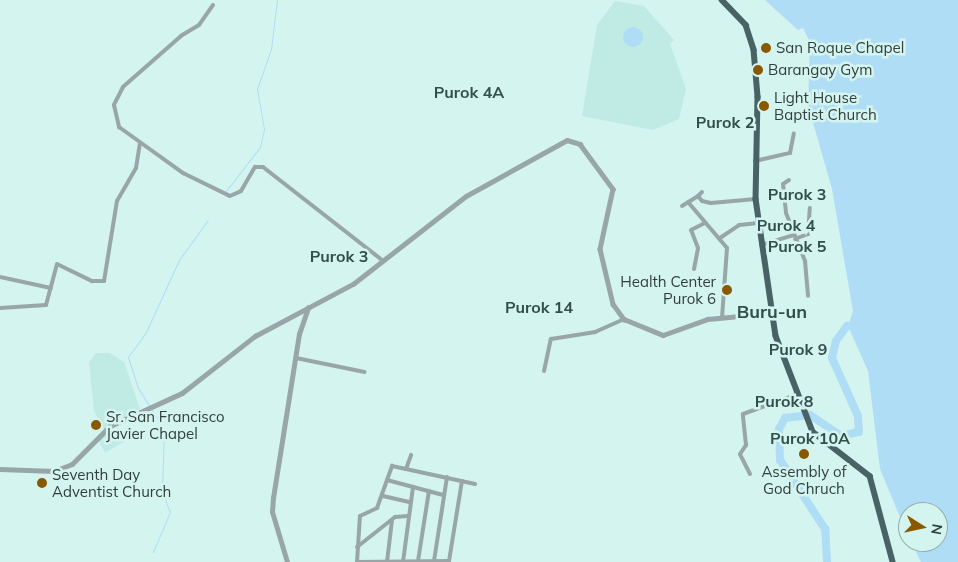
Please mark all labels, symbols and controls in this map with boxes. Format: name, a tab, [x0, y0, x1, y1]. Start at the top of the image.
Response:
place label: San Roque Chapel	[776, 39, 904, 57]
marker: San Roque Chapel	[760, 42, 772, 54]
place label: Barangay Gym	[768, 61, 872, 79]
marker: Barangay Gym	[752, 64, 764, 76]
district label: Purok 4A	[434, 82, 504, 102]
place label: Light House Baptist Church	[774, 88, 877, 123]
marker: Light House Baptist Church	[758, 100, 770, 112]
district label: Purok 2	[696, 112, 754, 132]
district label: Purok 3	[768, 184, 826, 204]
district label: Purok 4	[757, 215, 815, 235]
district label: Purok 5	[768, 236, 826, 256]
district label: Purok 3	[310, 246, 368, 266]
place label: Health Center Purok 6	[620, 272, 716, 307]
marker: Health Center Purok 6	[720, 283, 734, 297]
district label: Purok 14	[505, 297, 573, 317]
district label: Buru-un	[737, 301, 807, 323]
district label: Purok 9	[769, 339, 827, 359]
district label: Purok 8	[755, 391, 813, 411]
place label: Sr. San Francisco Javier Chapel	[106, 407, 225, 442]
marker: Sr. San Francisco Javier Chapel	[90, 419, 102, 431]
district label: Purok 10A	[770, 428, 850, 448]
marker: Assembly of God Chruch	[798, 448, 810, 460]
place label: Assembly of God Chruch	[761, 462, 847, 497]
place label: Seventh Day Adventist Church	[52, 465, 171, 500]
marker: Seventh Day Adventist Church	[36, 477, 48, 489]
north arrow	[898, 502, 948, 552]
text: N	[927, 523, 947, 536]

